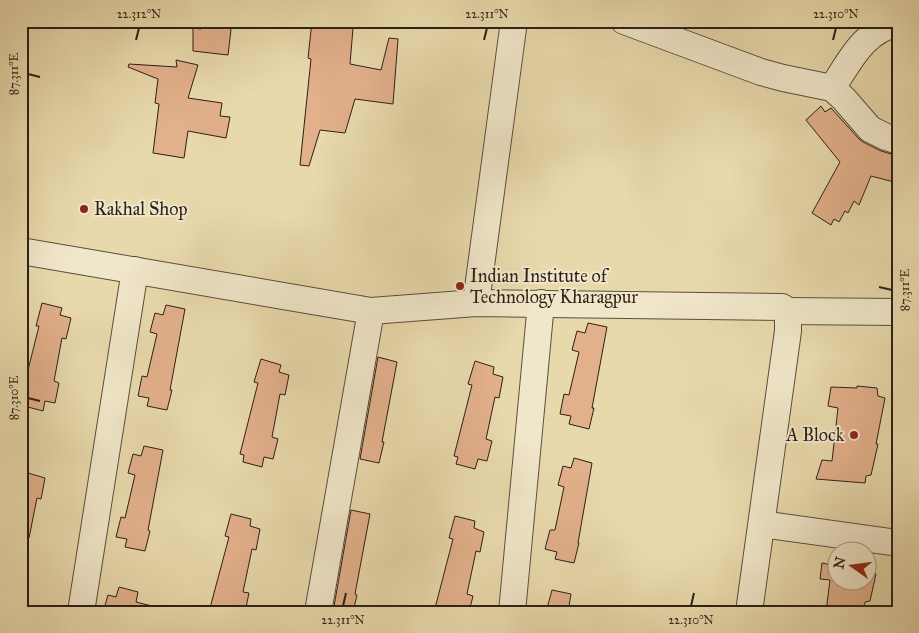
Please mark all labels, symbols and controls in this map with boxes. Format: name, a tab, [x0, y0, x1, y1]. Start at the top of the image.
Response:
text: 22.312°N	[117, 7, 161, 21]
text: 22.311°N	[465, 7, 509, 21]
text: 22.310°N	[813, 7, 859, 21]
text: 87.311°E	[7, 52, 21, 95]
place label: Rakhal Shop	[94, 198, 187, 220]
marker: Rakhal Shop	[78, 203, 90, 215]
place label: Indian Institute of Technology Kharagpur	[470, 265, 638, 309]
text: 87.311°E	[898, 268, 912, 311]
marker: Indian Institute of Technology Kharagpur	[454, 280, 466, 292]
text: 87.310°E	[7, 375, 21, 420]
place label: A Block	[785, 424, 845, 446]
marker: A Block	[848, 429, 860, 441]
north arrow	[826, 540, 876, 590]
text: N	[830, 555, 850, 571]
text: 22.311°N	[321, 613, 365, 627]
text: 22.310°N	[668, 613, 714, 627]

